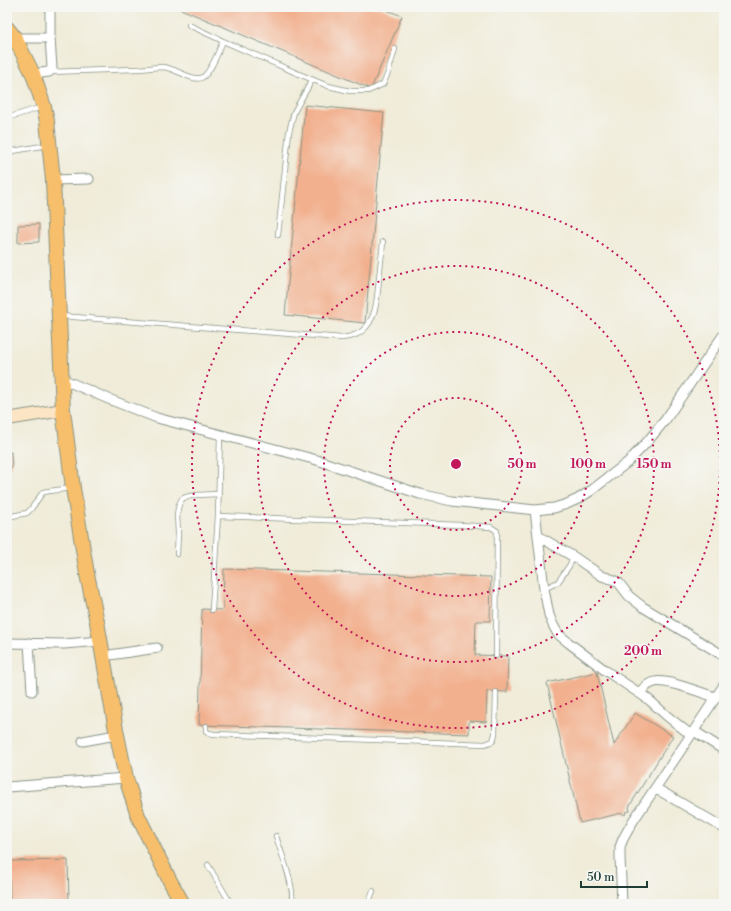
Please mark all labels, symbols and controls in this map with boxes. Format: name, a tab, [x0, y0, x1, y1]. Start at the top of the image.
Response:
centre of rings	[449, 457, 463, 471]
text: 50 m	[507, 457, 537, 472]
text: 100 m	[570, 457, 606, 472]
text: 150 m	[637, 457, 671, 472]
text: 200 m	[624, 644, 662, 659]
scale bar	[581, 863, 647, 889]
text: 50 m	[587, 870, 615, 885]

